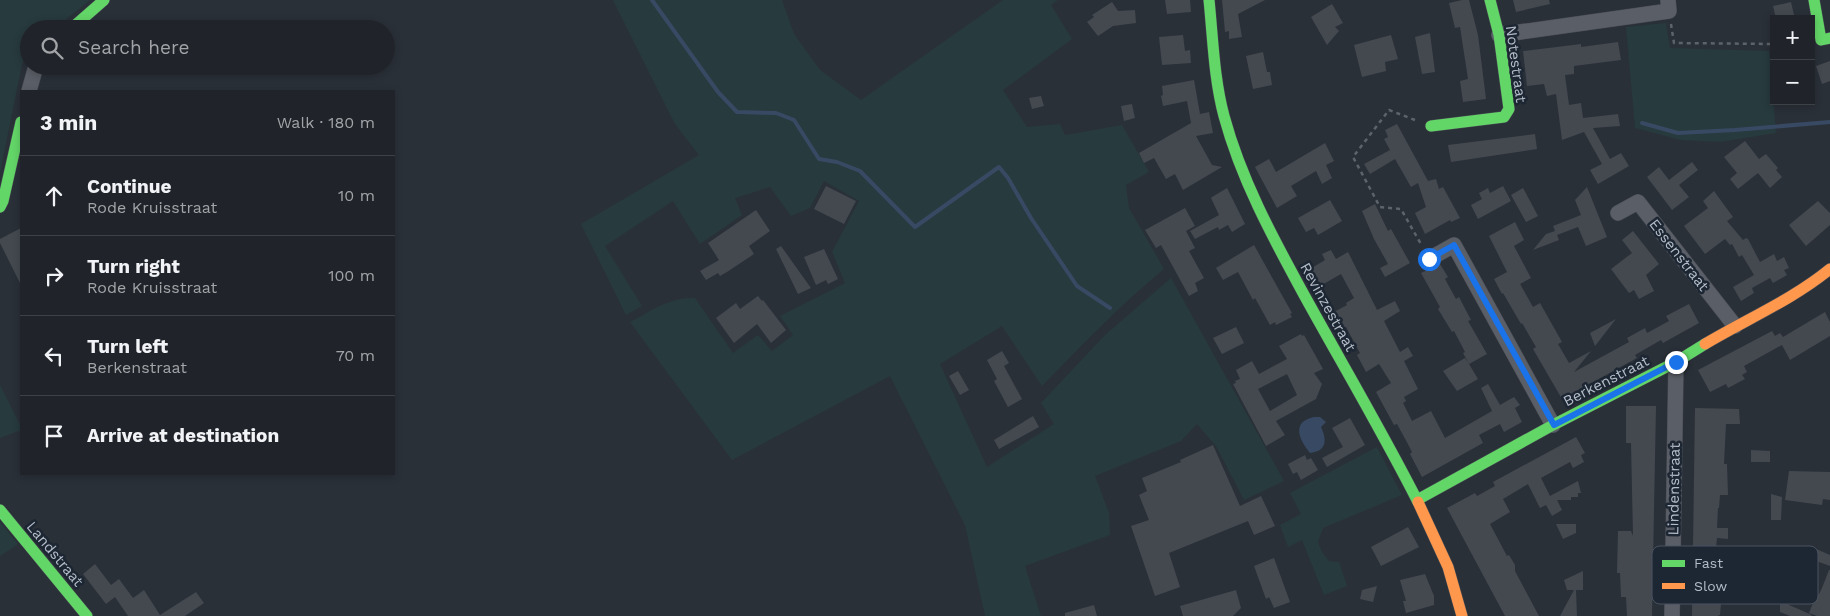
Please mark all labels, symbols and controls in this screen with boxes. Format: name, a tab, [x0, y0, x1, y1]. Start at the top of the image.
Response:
map controls	[1770, 15, 1815, 105]
button: +	[1770, 15, 1815, 60]
search box	[20, 20, 395, 75]
street label: Notestraat	[1502, 24, 1530, 104]
icon: search	[38, 34, 66, 62]
text: Search here	[78, 36, 189, 59]
button: −	[1770, 60, 1815, 105]
text: 3 min	[40, 110, 97, 135]
text: Walk · 180 m	[277, 113, 375, 132]
text: Continue	[87, 175, 171, 198]
icon: ahead	[40, 182, 68, 210]
text: 10 m	[338, 186, 375, 205]
text: Rode Kruisstraat	[87, 198, 217, 217]
street label: Essenstraat	[1645, 215, 1713, 295]
route start	[1418, 248, 1441, 271]
text: Turn right	[87, 255, 180, 278]
street label: Revinzestraat	[1296, 259, 1360, 355]
icon: right	[40, 262, 68, 290]
text: 100 m	[328, 266, 375, 285]
text: Rode Kruisstraat	[87, 278, 217, 297]
text: Turn left	[87, 335, 168, 358]
icon: left	[40, 342, 68, 370]
text: 70 m	[336, 346, 375, 365]
street label: Berkenstraat	[1560, 351, 1653, 410]
route end	[1665, 351, 1688, 374]
text: Berkenstraat	[87, 358, 187, 377]
icon: arrive	[40, 422, 68, 450]
text: Arrive at destination	[87, 424, 279, 447]
street label: Lindenstraat	[1664, 442, 1684, 535]
street label: Landstraat	[23, 518, 88, 591]
legend	[1652, 546, 1818, 604]
text: Fast	[1694, 555, 1723, 571]
text: Slow	[1694, 578, 1727, 594]

